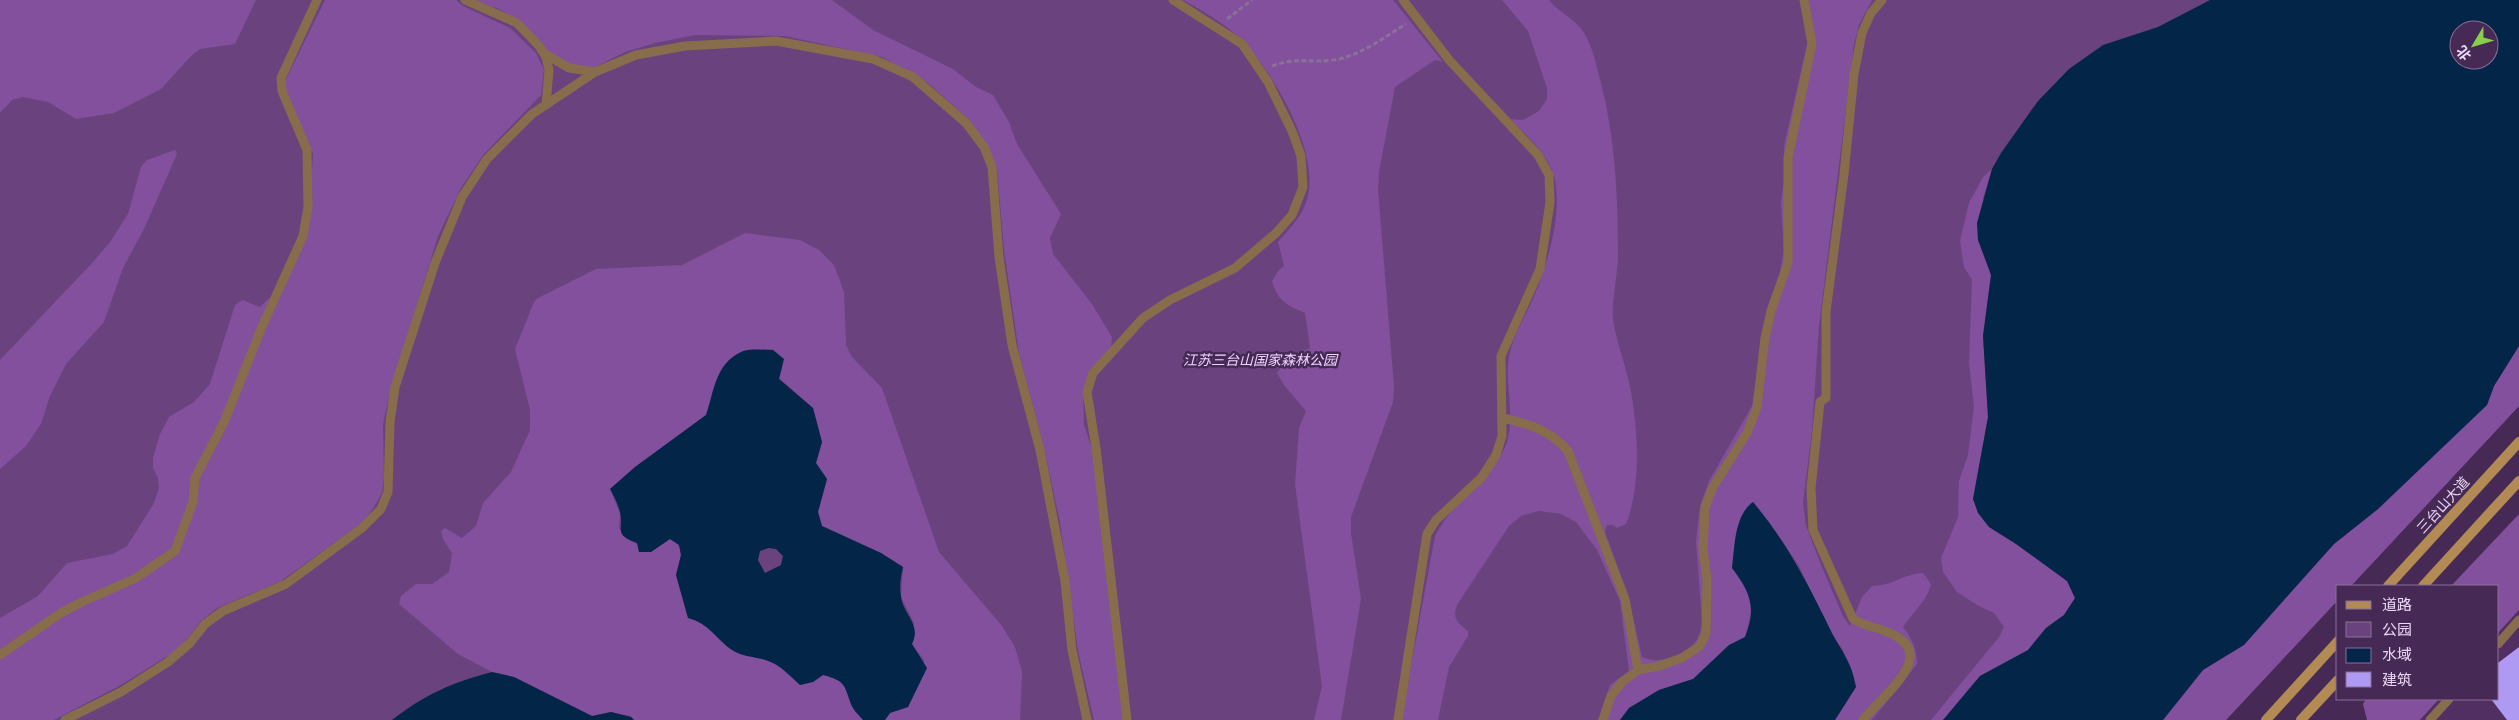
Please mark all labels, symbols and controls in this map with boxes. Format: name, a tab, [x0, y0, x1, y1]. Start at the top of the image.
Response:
north arrow	[2449, 20, 2499, 70]
text: 北	[2451, 42, 2475, 65]
park label: 江苏三台山国家森林公园	[1183, 349, 1339, 369]
street label: 三台山大道	[2411, 472, 2473, 537]
legend	[2336, 585, 2499, 700]
text: 道路	[2382, 593, 2412, 614]
text: 公园	[2382, 618, 2412, 639]
text: 水域	[2382, 643, 2412, 664]
text: 建筑	[2382, 668, 2412, 689]

